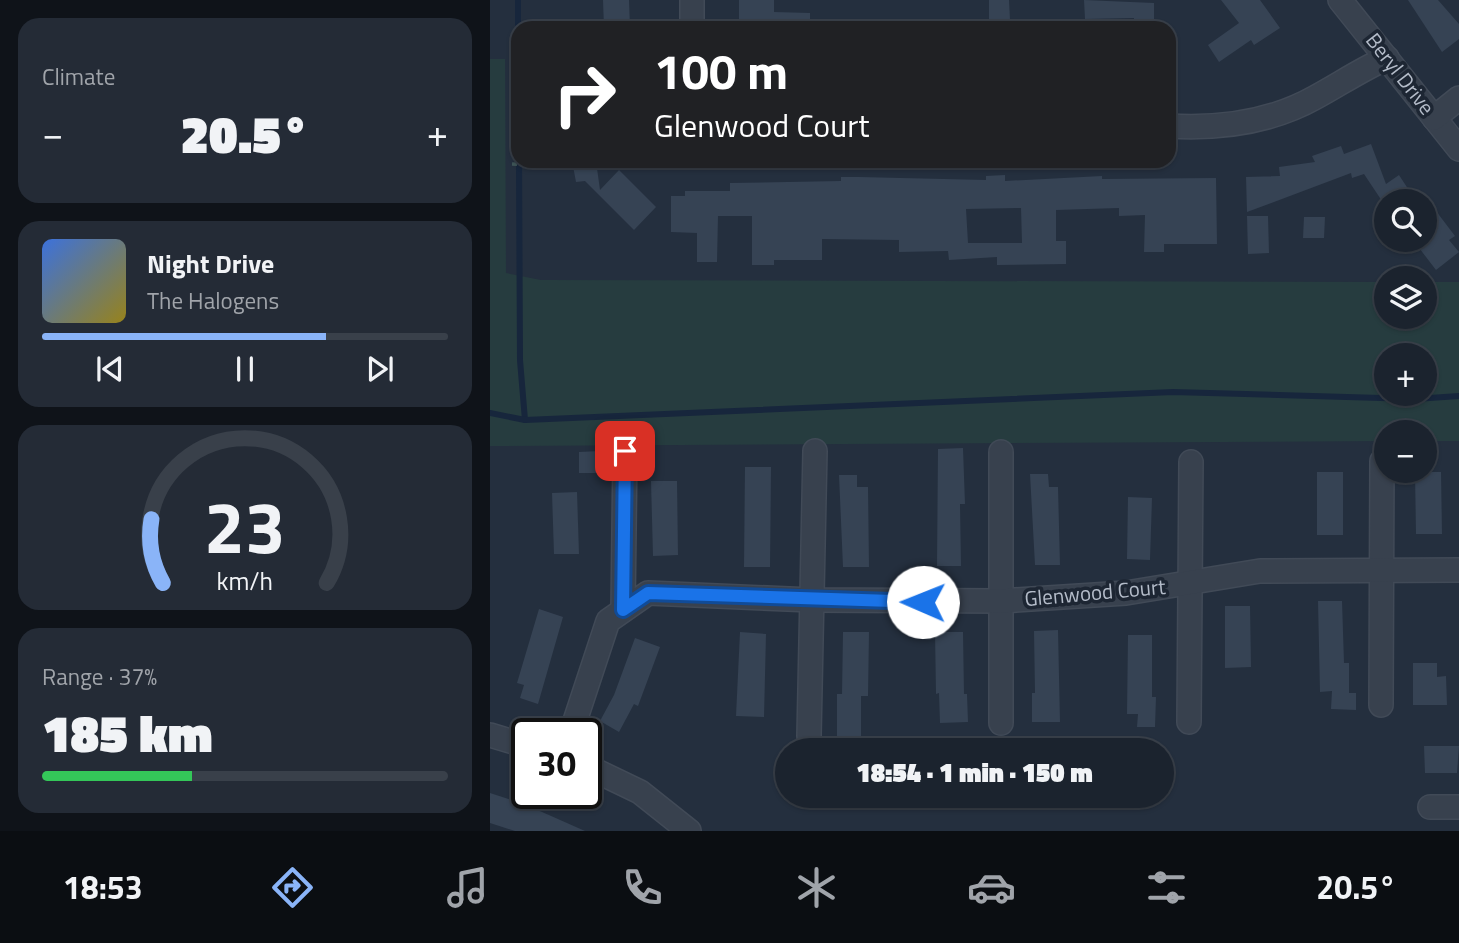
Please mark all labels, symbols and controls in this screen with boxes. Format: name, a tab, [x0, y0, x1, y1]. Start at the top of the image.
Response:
street label: Beryl Drive	[1359, 26, 1443, 121]
text: 100 m	[654, 33, 788, 108]
icon: right	[539, 49, 630, 140]
text: Climate	[42, 59, 115, 94]
text: 20.5°	[180, 94, 310, 173]
text: Glenwood Court	[654, 101, 870, 149]
text: −	[42, 104, 63, 162]
text: +	[427, 104, 448, 162]
map controls	[1374, 189, 1437, 483]
button: search	[1374, 189, 1437, 252]
text: Night Drive	[147, 244, 274, 283]
button: layers	[1374, 266, 1437, 329]
text: The Halogens	[147, 283, 279, 318]
button: +	[1374, 343, 1437, 406]
icon: previous	[91, 350, 129, 388]
icon: pause	[226, 350, 264, 388]
icon: next	[361, 350, 399, 388]
button: −	[1374, 420, 1437, 483]
pin	[595, 421, 655, 481]
icon: arrive	[606, 432, 644, 470]
text: 23	[204, 472, 286, 582]
text: km/h	[217, 562, 273, 600]
position arrow	[886, 565, 960, 639]
street label: Glenwood Court	[1023, 570, 1167, 614]
text: Range · 37%	[42, 659, 157, 694]
text: 185 km	[42, 693, 213, 772]
speed limit sign: 30	[511, 718, 602, 809]
text: 18:54 · 1 min · 150 m	[856, 753, 1093, 792]
text: 18:53	[63, 863, 143, 911]
icon: directions	[268, 863, 317, 912]
icon: music	[443, 863, 492, 912]
icon: phone	[618, 863, 667, 912]
icon: climate	[792, 863, 841, 912]
icon: car	[967, 863, 1016, 912]
icon: filters	[1142, 863, 1191, 912]
text: 20.5°	[1316, 863, 1396, 911]

